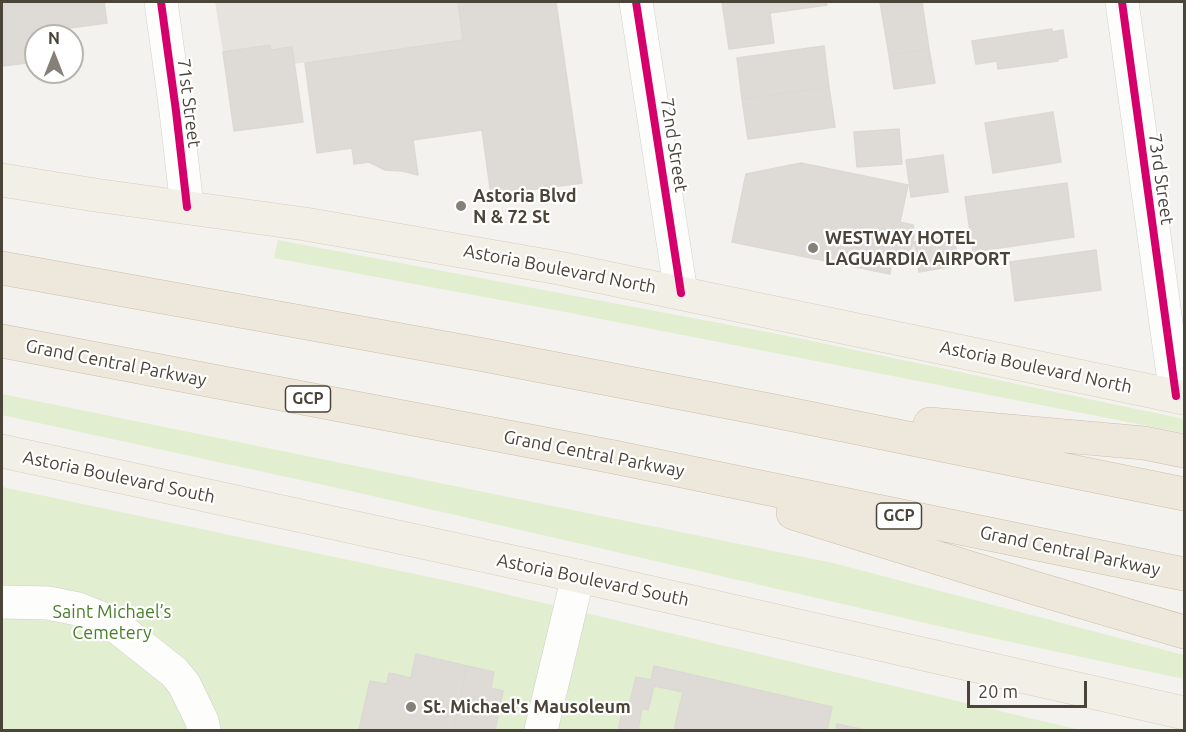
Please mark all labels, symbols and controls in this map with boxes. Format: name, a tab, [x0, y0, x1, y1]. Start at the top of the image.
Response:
north arrow	[24, 24, 84, 84]
text: N	[48, 29, 60, 47]
street label: 71st Street	[173, 57, 205, 149]
street label: 72nd Street	[656, 96, 692, 194]
street label: 73rd Street	[1144, 132, 1178, 226]
place label: Astoria Blvd N & 72 St	[473, 185, 577, 228]
marker: Astoria Blvd N & 72 St	[454, 199, 468, 213]
place label: WESTWAY HOTEL LAGUARDIA AIRPORT	[825, 227, 1010, 270]
street label: Astoria Boulevard North	[462, 240, 658, 298]
marker: WESTWAY HOTEL LAGUARDIA AIRPORT	[806, 241, 820, 255]
street label: Grand Central Parkway	[24, 335, 208, 391]
street label: Astoria Boulevard North	[938, 336, 1134, 398]
road number: GCP	[286, 386, 330, 412]
street label: Grand Central Parkway	[502, 426, 686, 482]
street label: Astoria Boulevard South	[21, 446, 217, 508]
road number: GCP	[876, 503, 922, 529]
street label: Grand Central Parkway	[978, 521, 1162, 581]
street label: Astoria Boulevard South	[495, 549, 691, 611]
park label: Saint Michael’s Cemetery	[53, 601, 171, 644]
scale bar	[970, 669, 1090, 707]
text: 20 m	[978, 681, 1018, 701]
place label: St. Michael's Mausoleum	[423, 696, 631, 718]
marker: St. Michael's Mausoleum	[404, 700, 418, 714]

